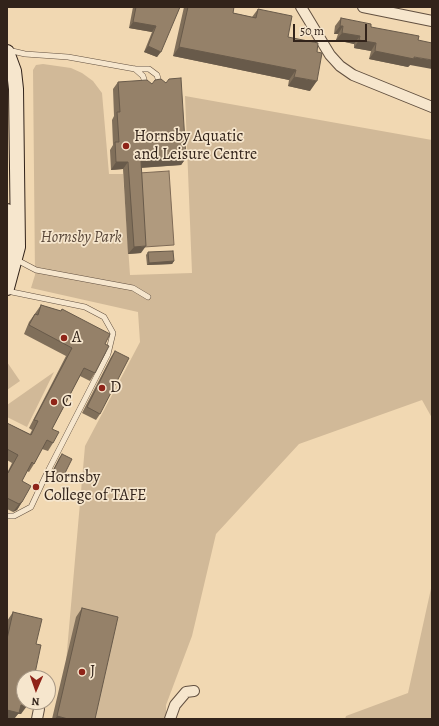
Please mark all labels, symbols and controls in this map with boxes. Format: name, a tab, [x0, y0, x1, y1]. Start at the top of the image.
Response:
scale bar	[295, 16, 369, 42]
text: 50 m	[300, 23, 324, 39]
place label: Hornsby Aquatic and Leisure Centre	[134, 127, 257, 165]
marker: Hornsby Aquatic and Leisure Centre	[121, 141, 131, 151]
park label: Hornsby Park	[40, 228, 122, 248]
place label: A	[72, 328, 81, 348]
marker: A	[59, 333, 69, 343]
place label: D	[110, 378, 121, 398]
marker: D	[97, 383, 107, 393]
place label: C	[62, 392, 72, 412]
marker: C	[49, 397, 59, 407]
place label: Hornsby College of TAFE	[44, 468, 147, 506]
marker: Hornsby College of TAFE	[31, 482, 41, 492]
place label: J	[90, 662, 95, 682]
marker: J	[77, 667, 87, 677]
north arrow	[16, 670, 56, 710]
text: N	[31, 694, 40, 709]

